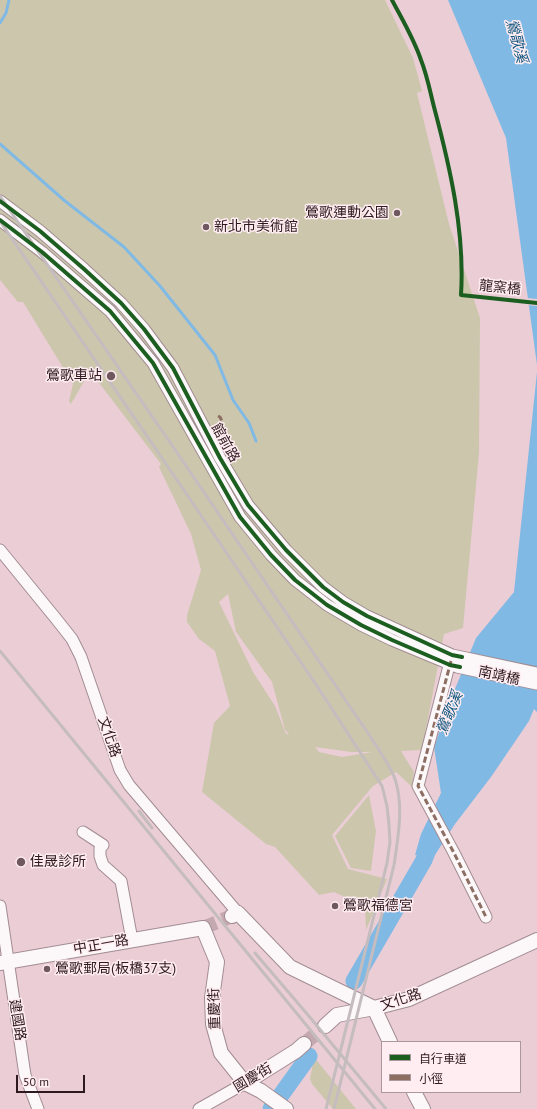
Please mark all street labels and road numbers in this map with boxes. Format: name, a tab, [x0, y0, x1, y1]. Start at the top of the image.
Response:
street label: 龍窯橋	[478, 277, 522, 299]
street label: 館前路	[207, 421, 243, 465]
street label: 南靖橋	[477, 663, 521, 689]
street label: 文化路	[94, 714, 124, 760]
street label: 中正一路	[72, 932, 130, 958]
street label: 文化路	[378, 986, 424, 1014]
street label: 重慶街	[206, 988, 224, 1030]
street label: 建國路	[5, 998, 29, 1042]
street label: 國慶街	[231, 1060, 275, 1096]

